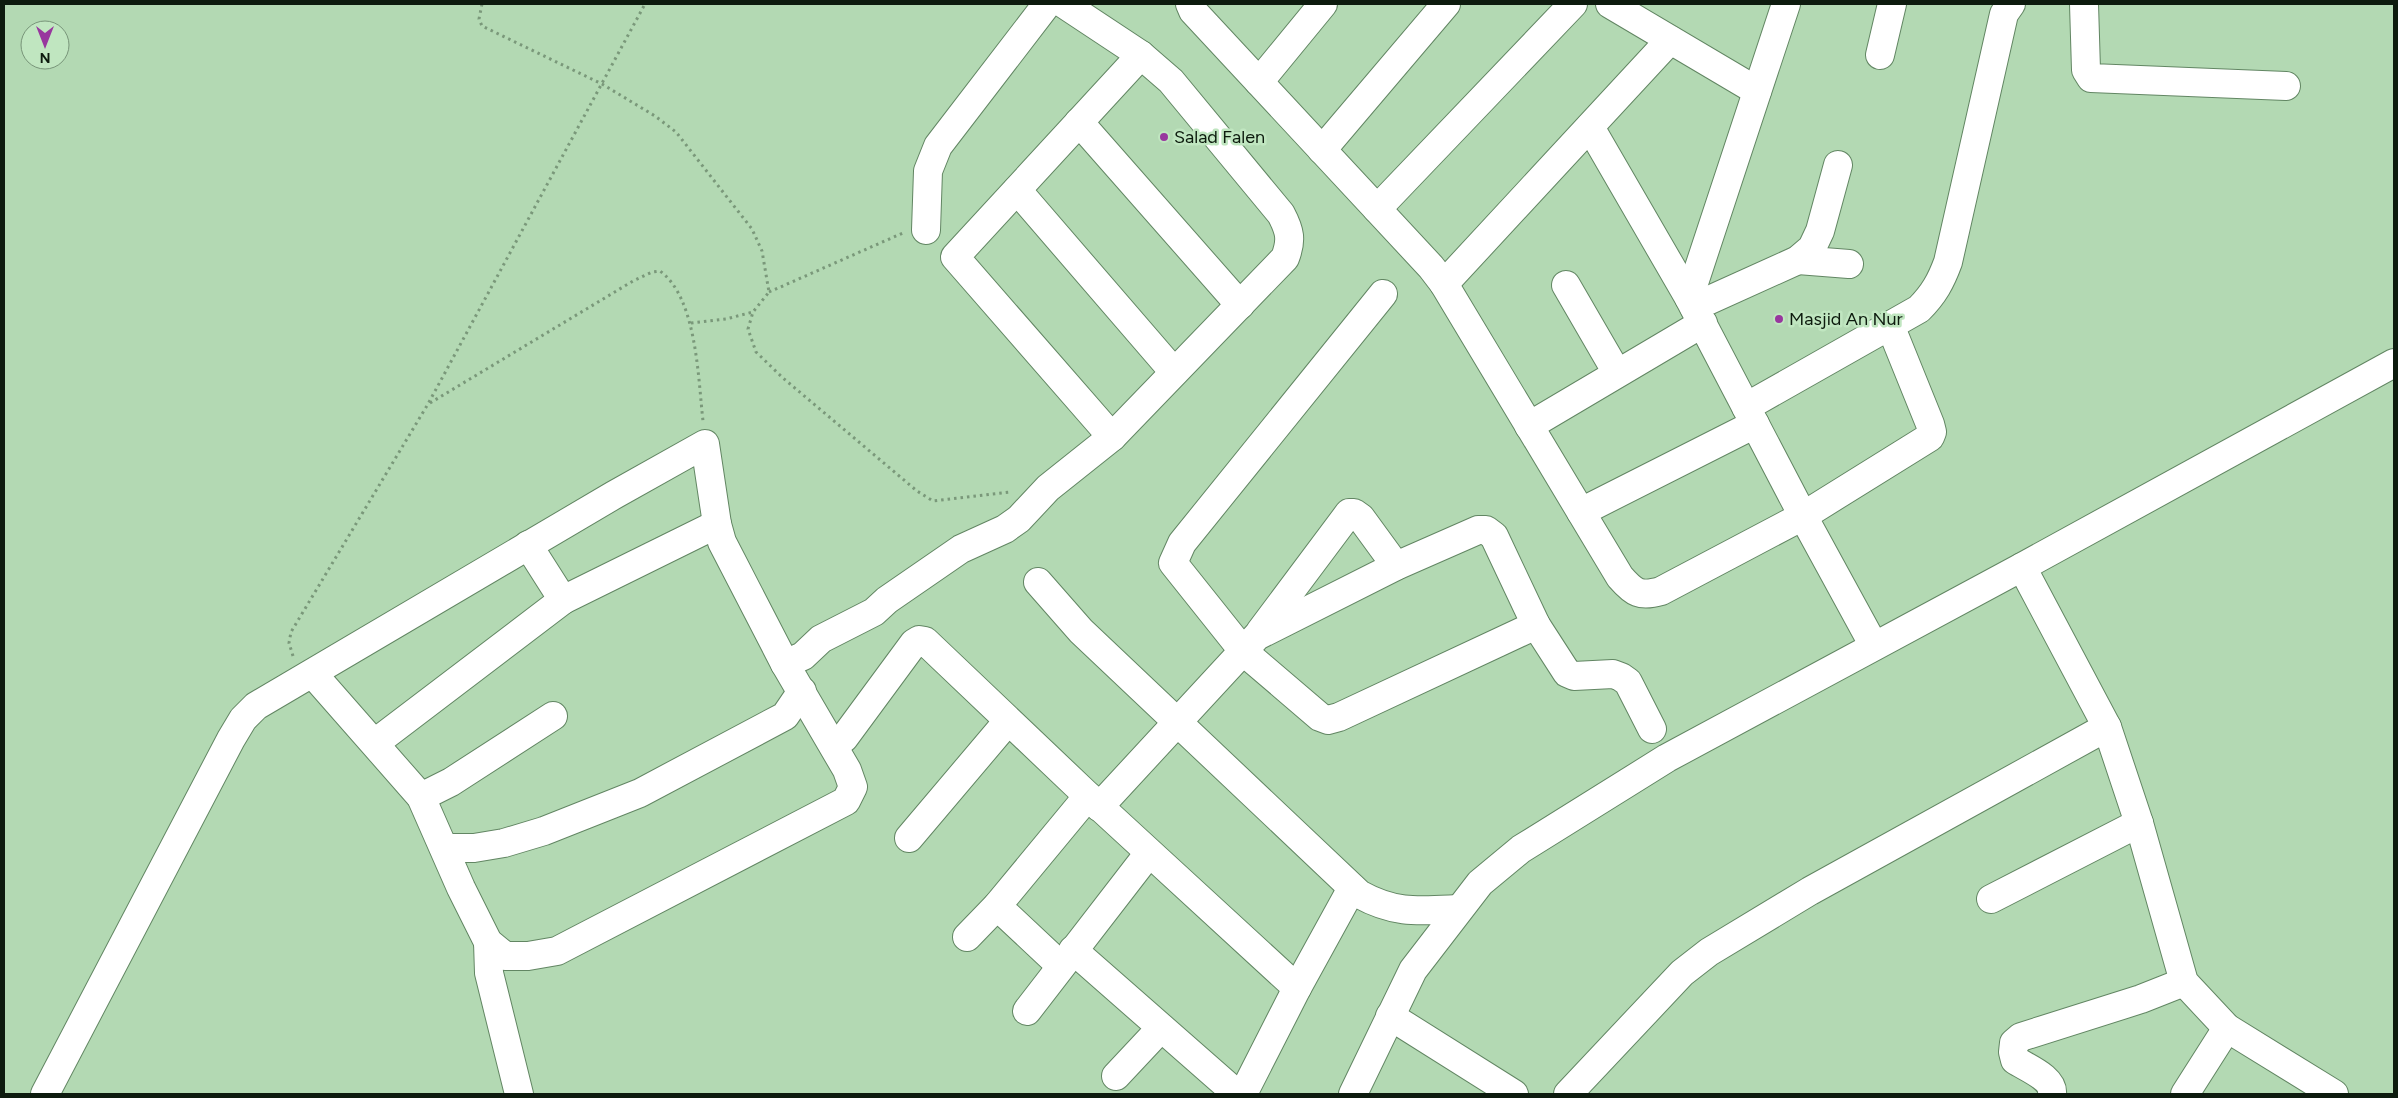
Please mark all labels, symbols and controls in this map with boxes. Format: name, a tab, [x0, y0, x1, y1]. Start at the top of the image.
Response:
north arrow	[20, 20, 70, 70]
text: N	[40, 49, 50, 66]
place label: Salad Falen	[1174, 126, 1265, 148]
marker: Salad Falen	[1158, 131, 1170, 143]
place label: Masjid An Nur	[1789, 308, 1903, 330]
marker: Masjid An Nur	[1773, 313, 1785, 325]

